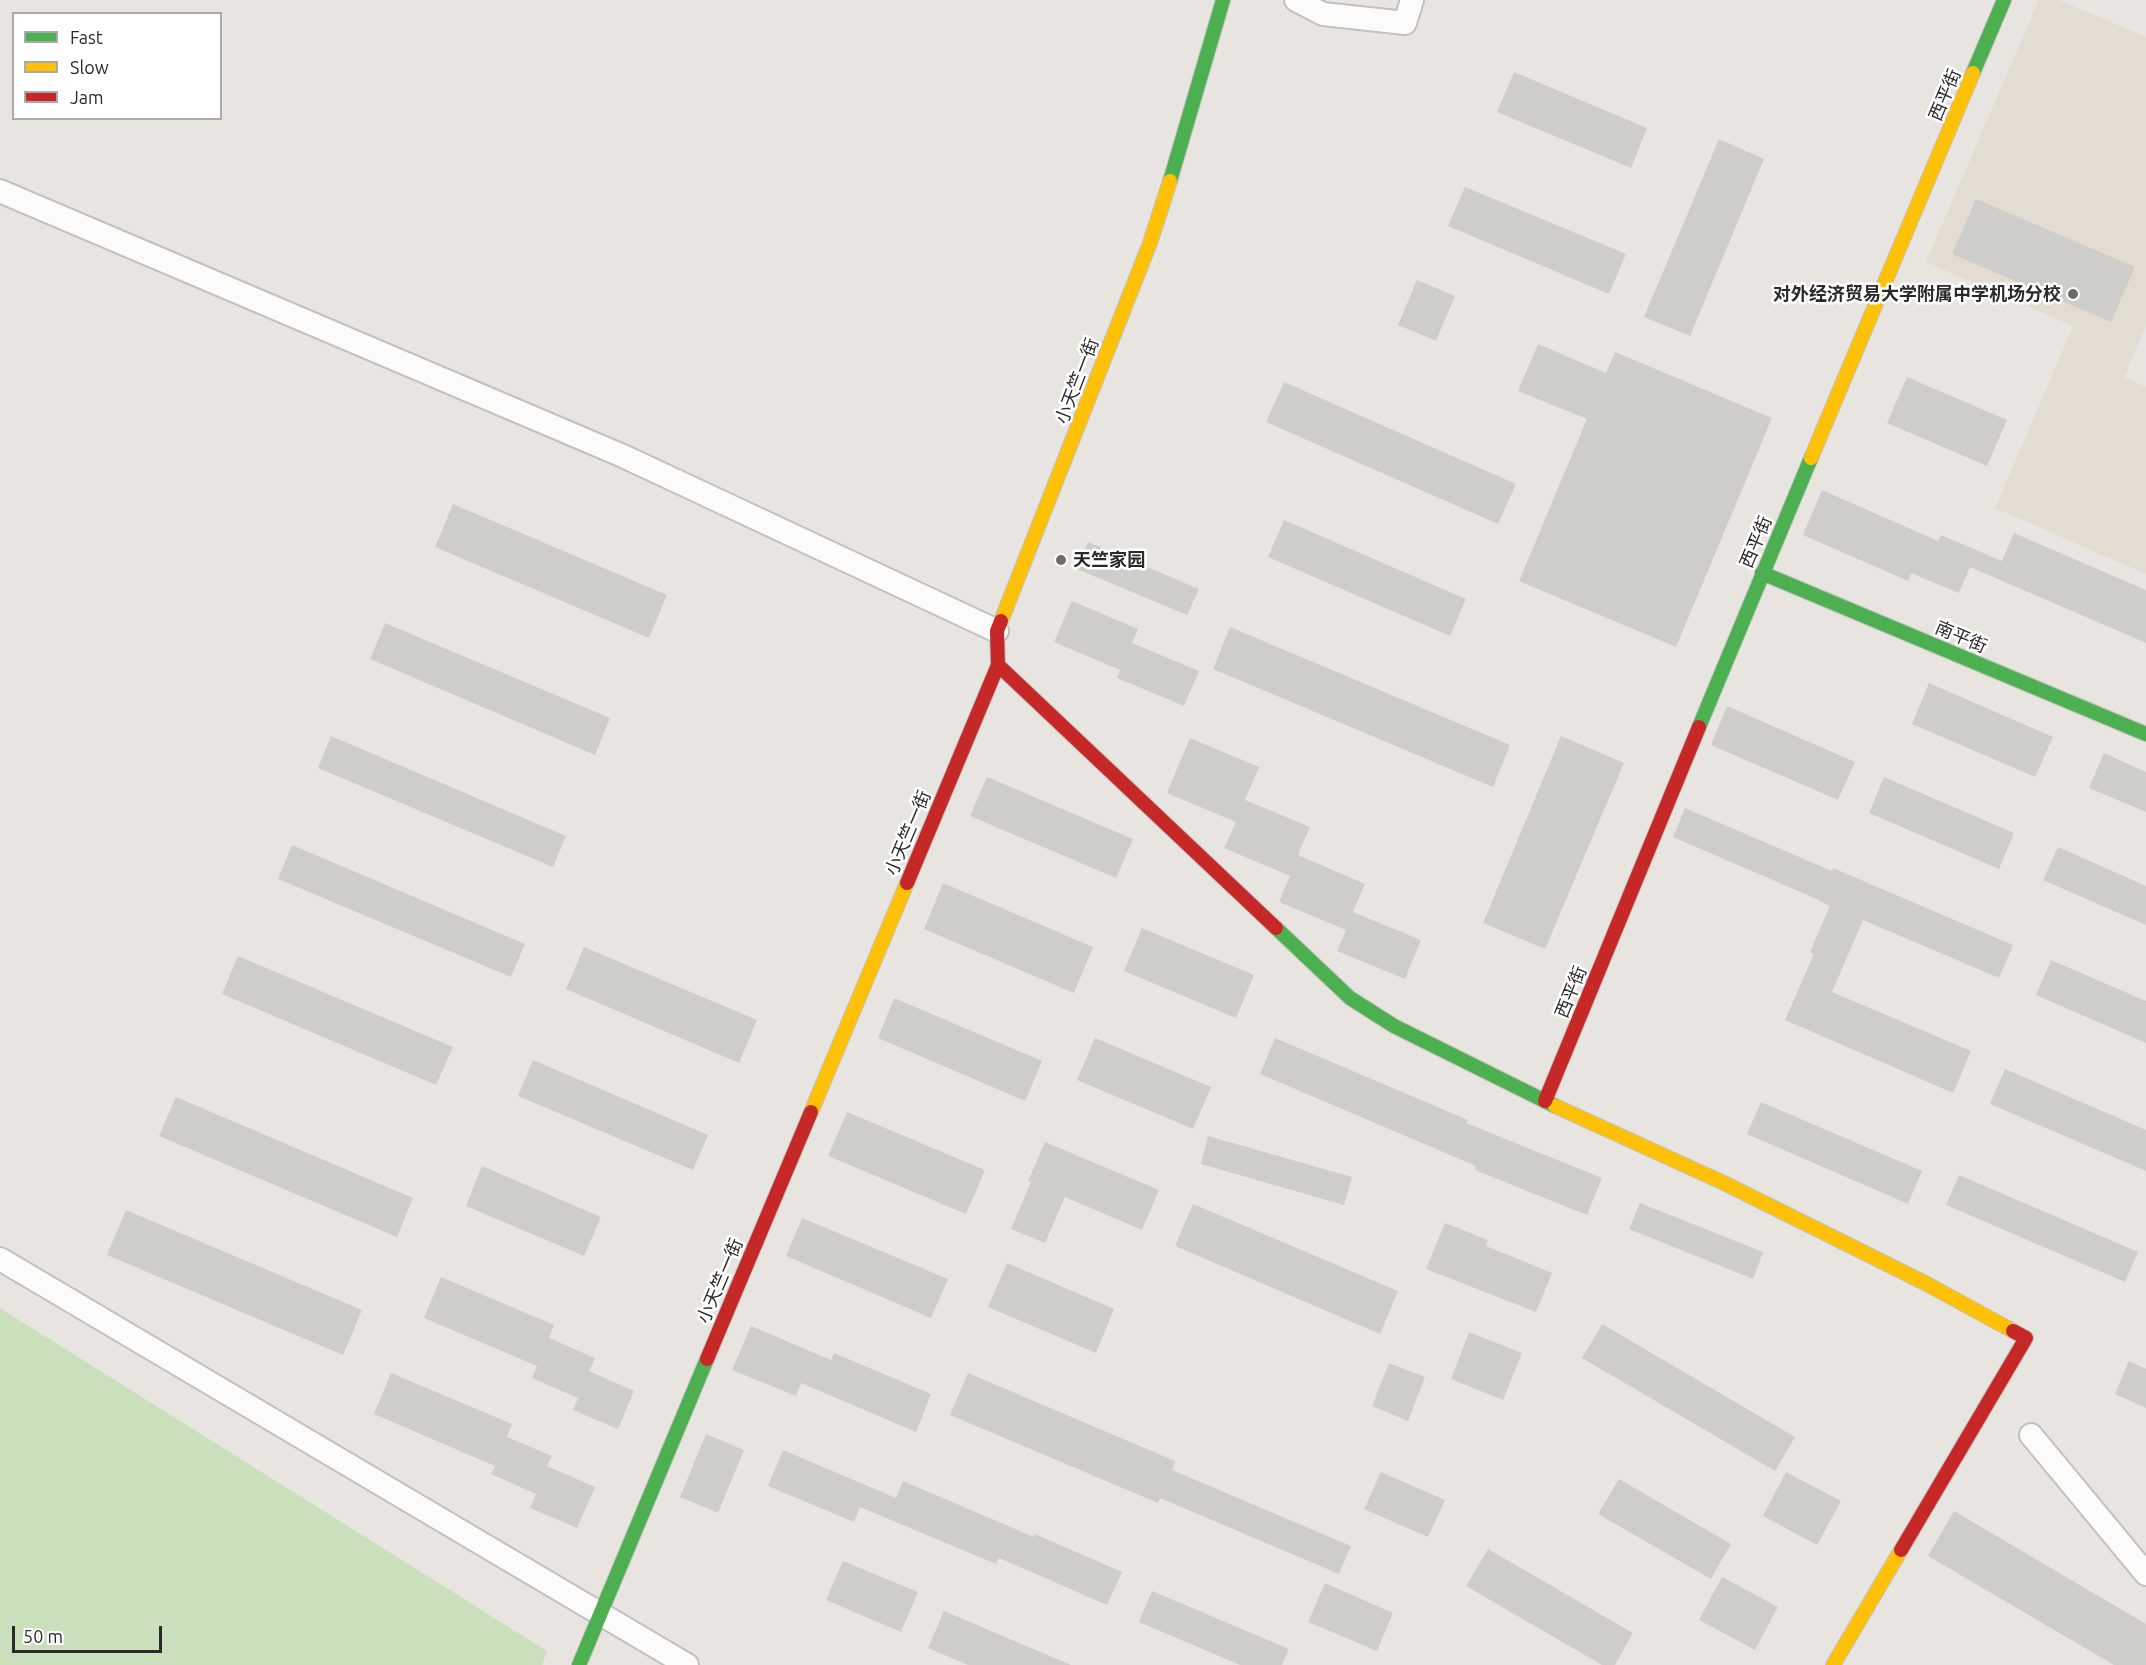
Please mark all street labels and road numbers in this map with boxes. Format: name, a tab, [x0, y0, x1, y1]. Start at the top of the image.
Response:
street label: 西平街	[1925, 66, 1965, 124]
street label: 小天竺一街	[1051, 335, 1103, 427]
street label: 西平街	[1736, 513, 1776, 571]
street label: 南平街	[1932, 617, 1990, 657]
street label: 小天竺一街	[880, 787, 936, 879]
street label: 西平街	[1551, 963, 1591, 1021]
street label: 小天竺一街	[692, 1235, 748, 1327]

